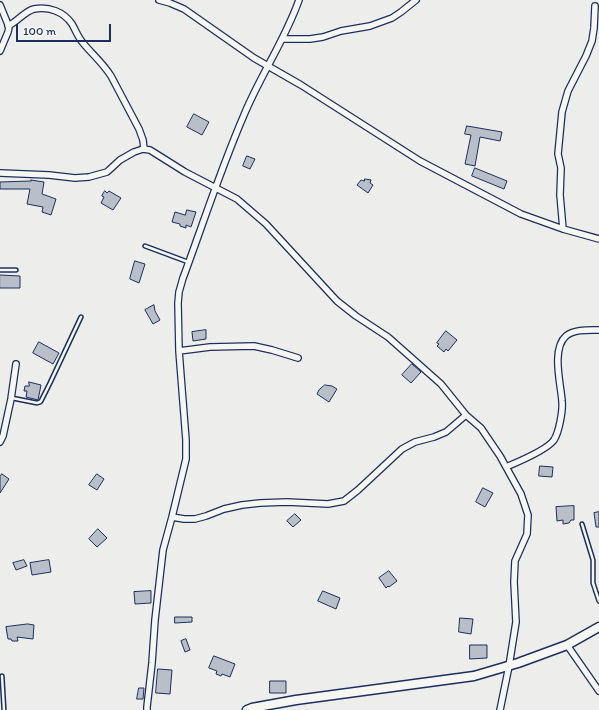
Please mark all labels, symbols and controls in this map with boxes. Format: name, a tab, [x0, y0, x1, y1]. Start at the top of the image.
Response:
scale bar	[18, 16, 113, 42]
text: 100 m	[23, 24, 56, 38]

